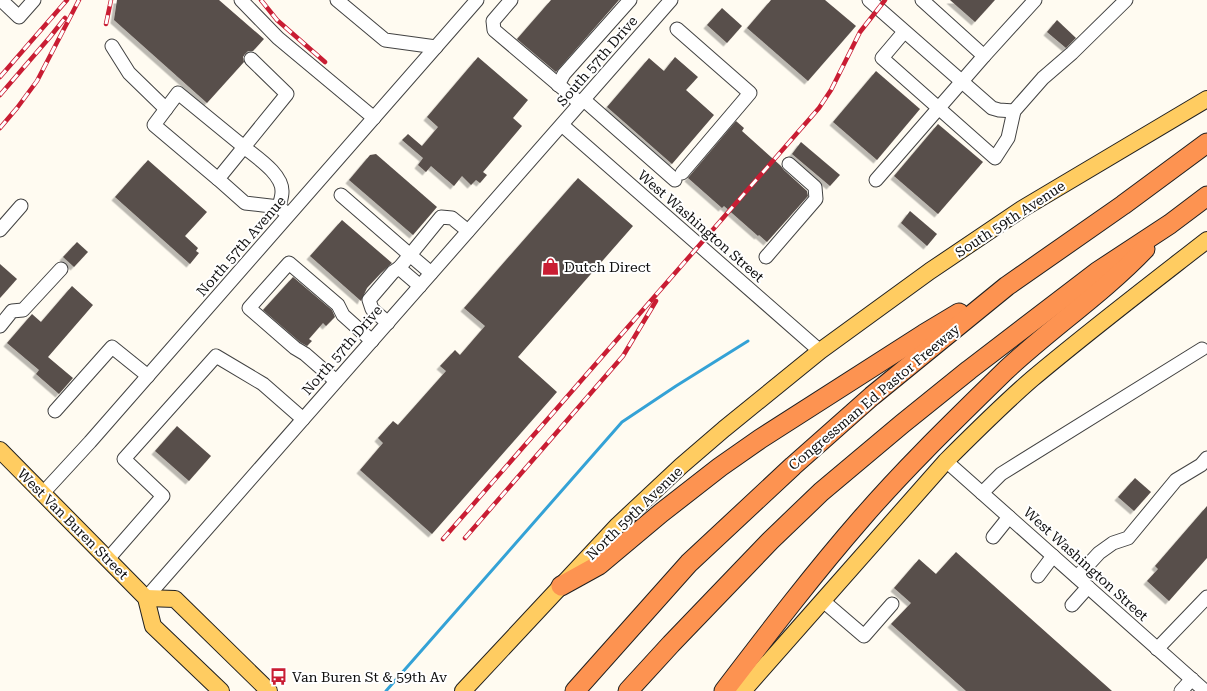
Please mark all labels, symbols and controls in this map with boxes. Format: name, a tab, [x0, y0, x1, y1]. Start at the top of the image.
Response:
street label: South 57th Drive	[554, 12, 641, 109]
street label: West Washington Street	[635, 167, 767, 285]
street label: South 59th Avenue	[952, 177, 1068, 260]
street label: North 57th Avenue	[193, 193, 289, 299]
shop icon: Dutch Direct	[541, 257, 561, 277]
place label: Dutch Direct	[564, 259, 651, 275]
street label: North 57th Drive	[299, 302, 385, 398]
street label: Congressman Ed Pastor Freeway	[785, 320, 963, 473]
street label: North 59th Avenue	[583, 463, 685, 563]
street label: West Van Buren Street	[14, 465, 132, 583]
street label: West Washington Street	[1021, 504, 1151, 624]
bus stop icon: Van Buren St & 59th Av	[269, 667, 289, 687]
place label: Van Buren St & 59th Av	[292, 669, 448, 685]

